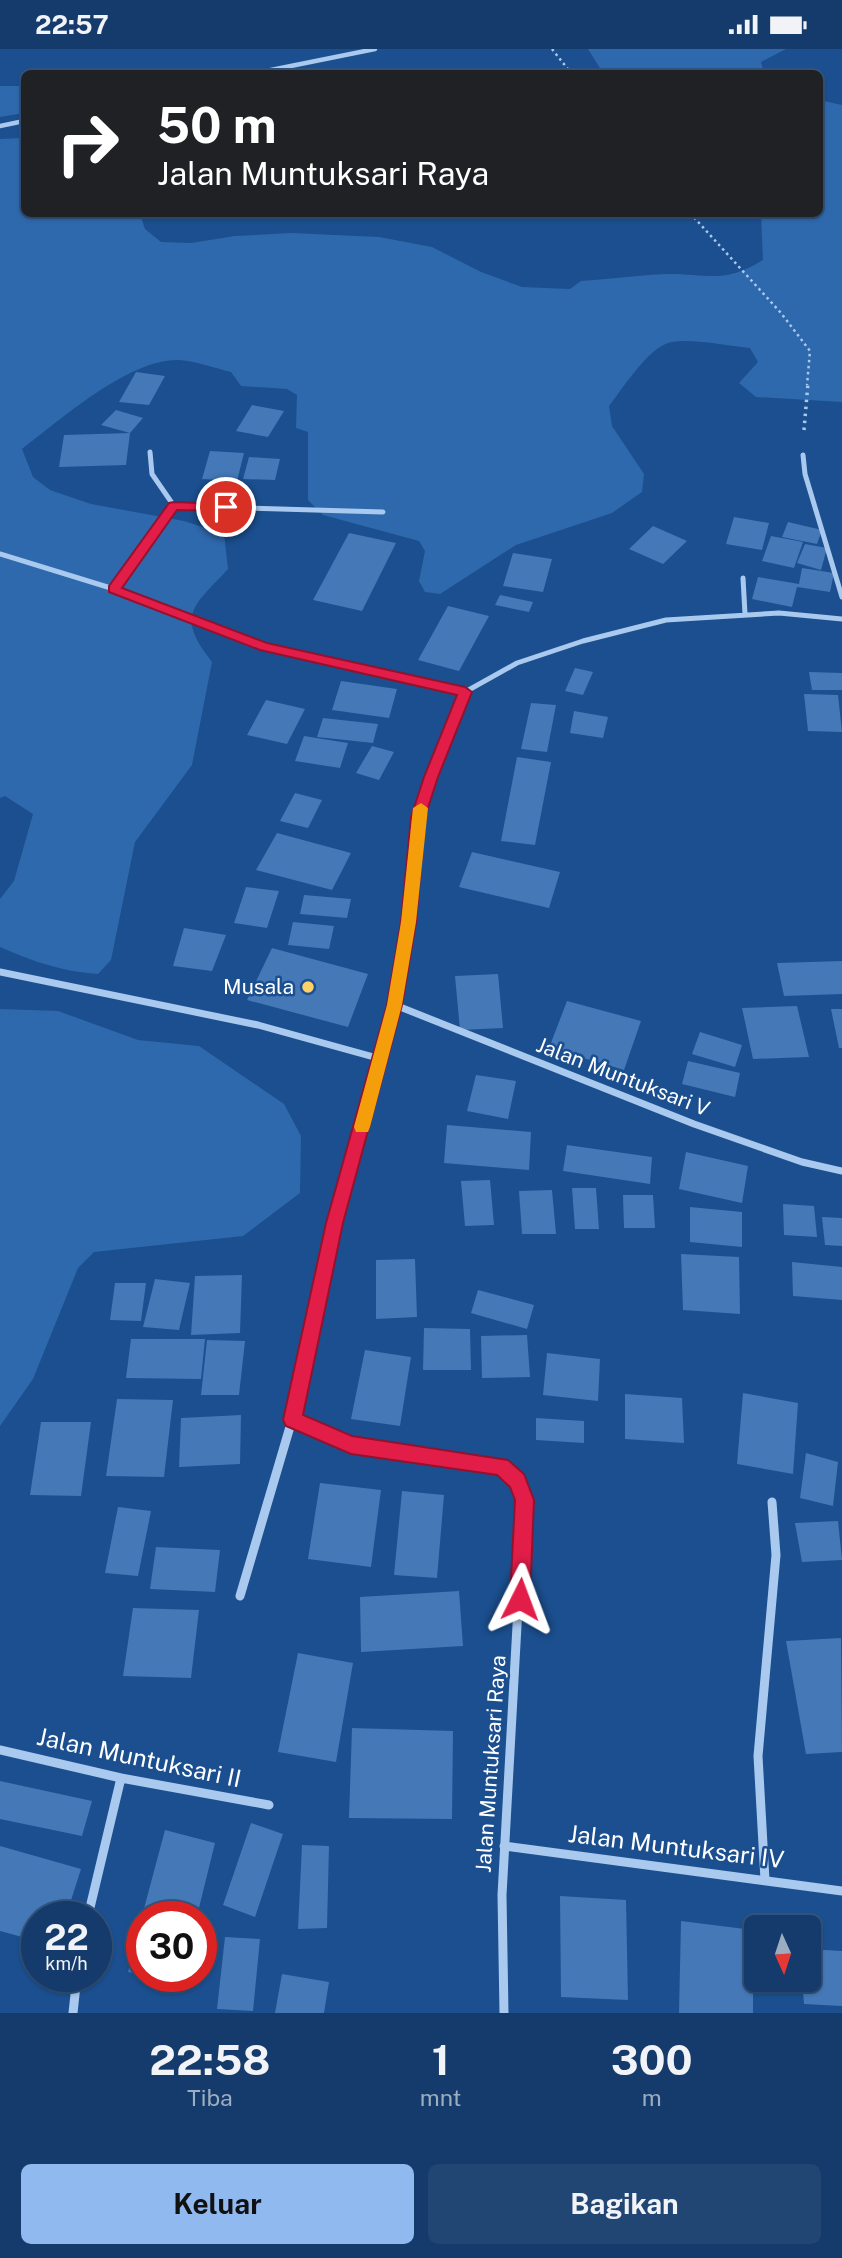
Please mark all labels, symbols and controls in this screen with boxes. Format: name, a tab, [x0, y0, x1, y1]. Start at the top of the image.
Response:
text: 22:57	[35, 9, 109, 40]
text: 50 m	[157, 96, 277, 154]
icon: right	[42, 98, 133, 189]
text: Jalan Muntuksari Raya	[157, 155, 489, 192]
pin	[196, 477, 256, 537]
icon: arrive	[207, 488, 245, 526]
place label: Musala	[223, 974, 294, 999]
marker: Musala	[300, 979, 316, 995]
street label: Jalan Muntuksari V	[533, 1032, 713, 1121]
position arrow	[483, 1562, 557, 1636]
street label: Jalan Muntuksari Raya	[470, 1654, 511, 1874]
street label: Jalan Muntuksari II	[35, 1722, 244, 1792]
street label: Jalan Muntuksari IV	[567, 1819, 786, 1873]
speed limit sign: 30	[126, 1901, 217, 1992]
north arrow	[744, 1915, 821, 1991]
map controls	[744, 1915, 821, 1992]
text: 22	[44, 1917, 89, 1958]
text: km/h	[45, 1953, 88, 1974]
text: 22:58	[149, 2035, 271, 2084]
text: 1	[432, 2035, 450, 2084]
text: 300	[611, 2035, 693, 2084]
text: Tiba	[187, 2084, 233, 2111]
text: mnt	[420, 2084, 461, 2111]
text: m	[642, 2084, 662, 2111]
button: Keluar	[21, 2164, 414, 2244]
button: Bagikan	[428, 2164, 821, 2244]

